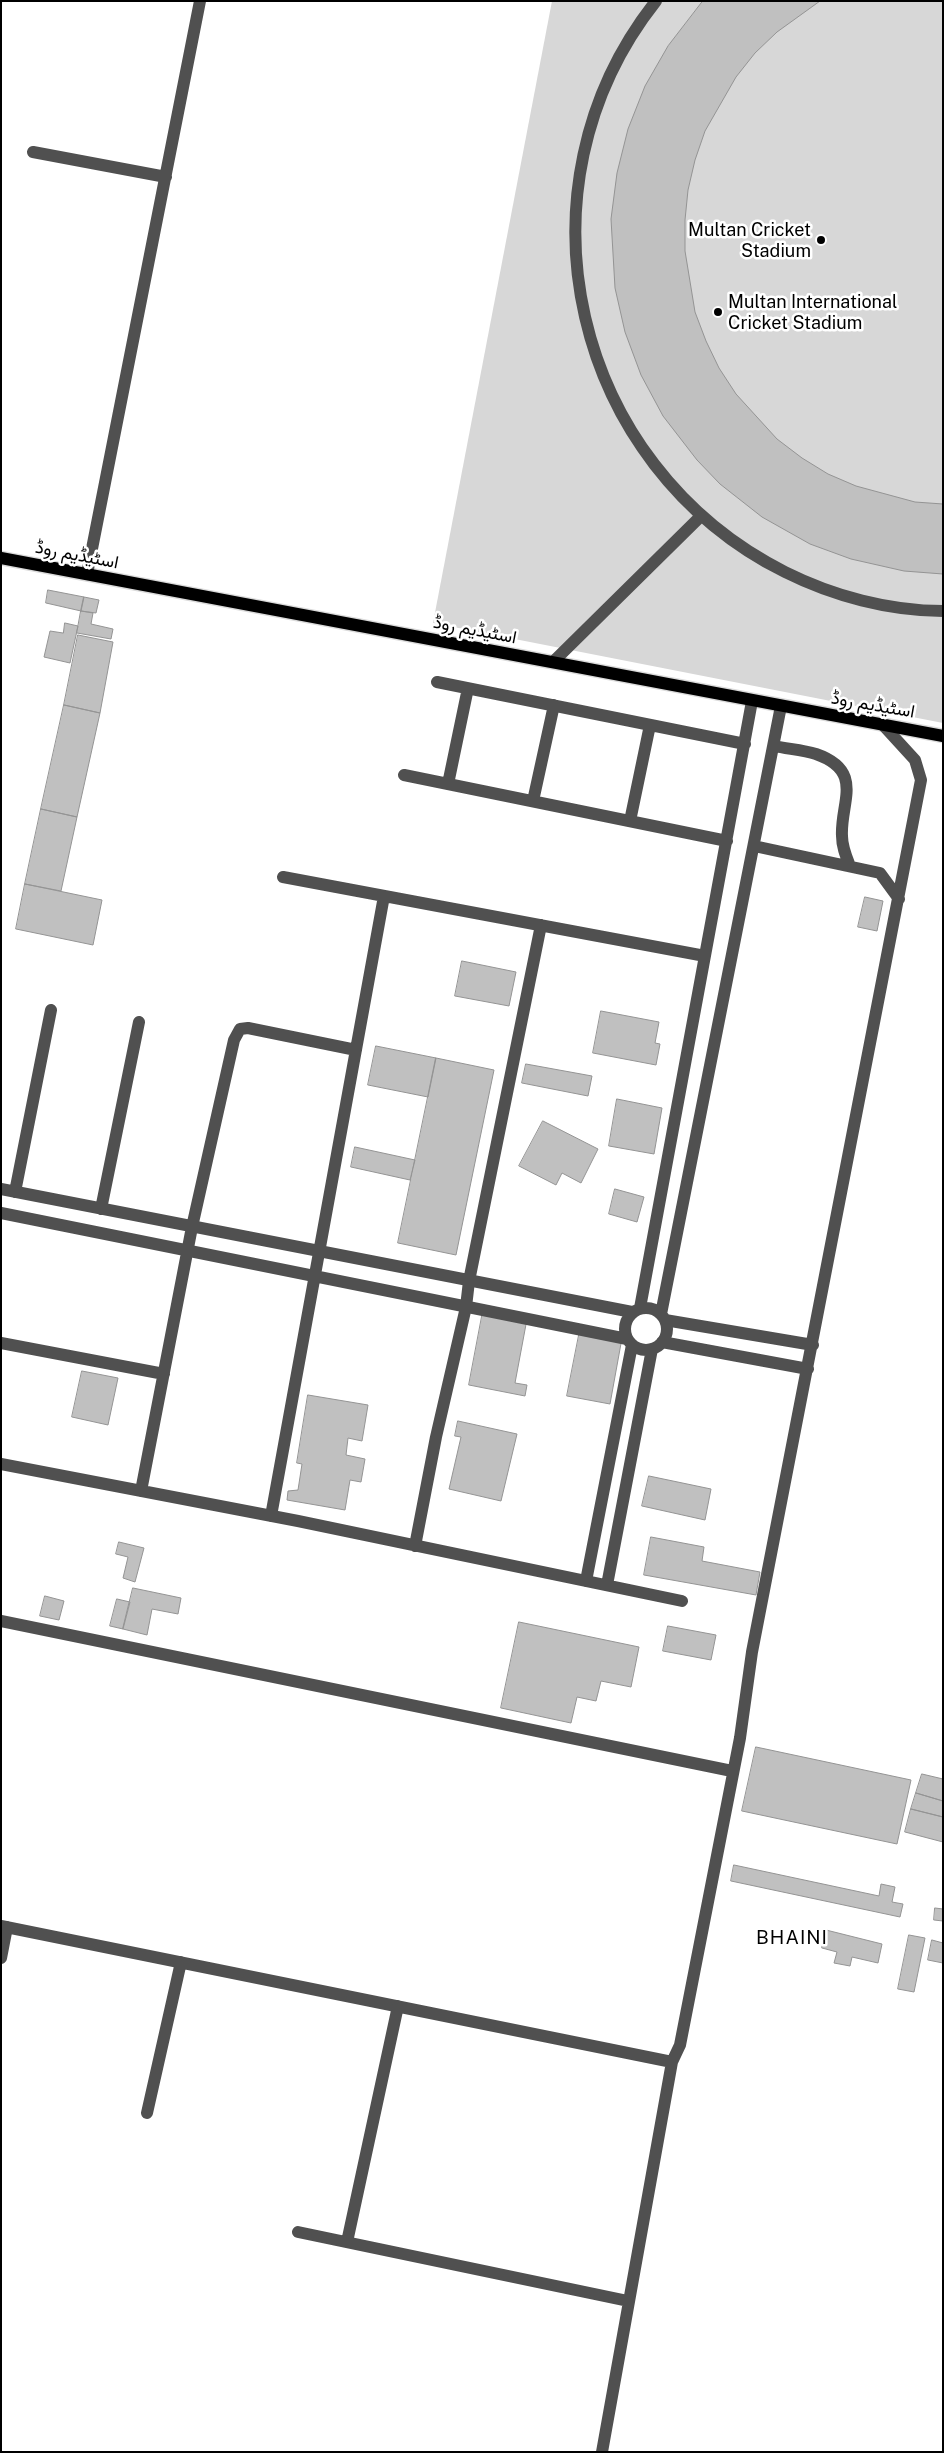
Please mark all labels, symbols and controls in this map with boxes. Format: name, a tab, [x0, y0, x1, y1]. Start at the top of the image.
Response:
place label: Multan Cricket Stadium	[688, 219, 811, 262]
marker: Multan Cricket Stadium	[815, 234, 827, 246]
place label: Multan International Cricket Stadium	[728, 291, 897, 334]
marker: Multan International Cricket Stadium	[712, 306, 724, 318]
street label: اسٹیڈیم روڈ	[33, 536, 121, 574]
street label: اسٹیڈیم روڈ	[431, 611, 519, 649]
street label: اسٹیڈیم روڈ	[830, 687, 916, 723]
district label: BHAINI	[755, 1927, 829, 1949]

